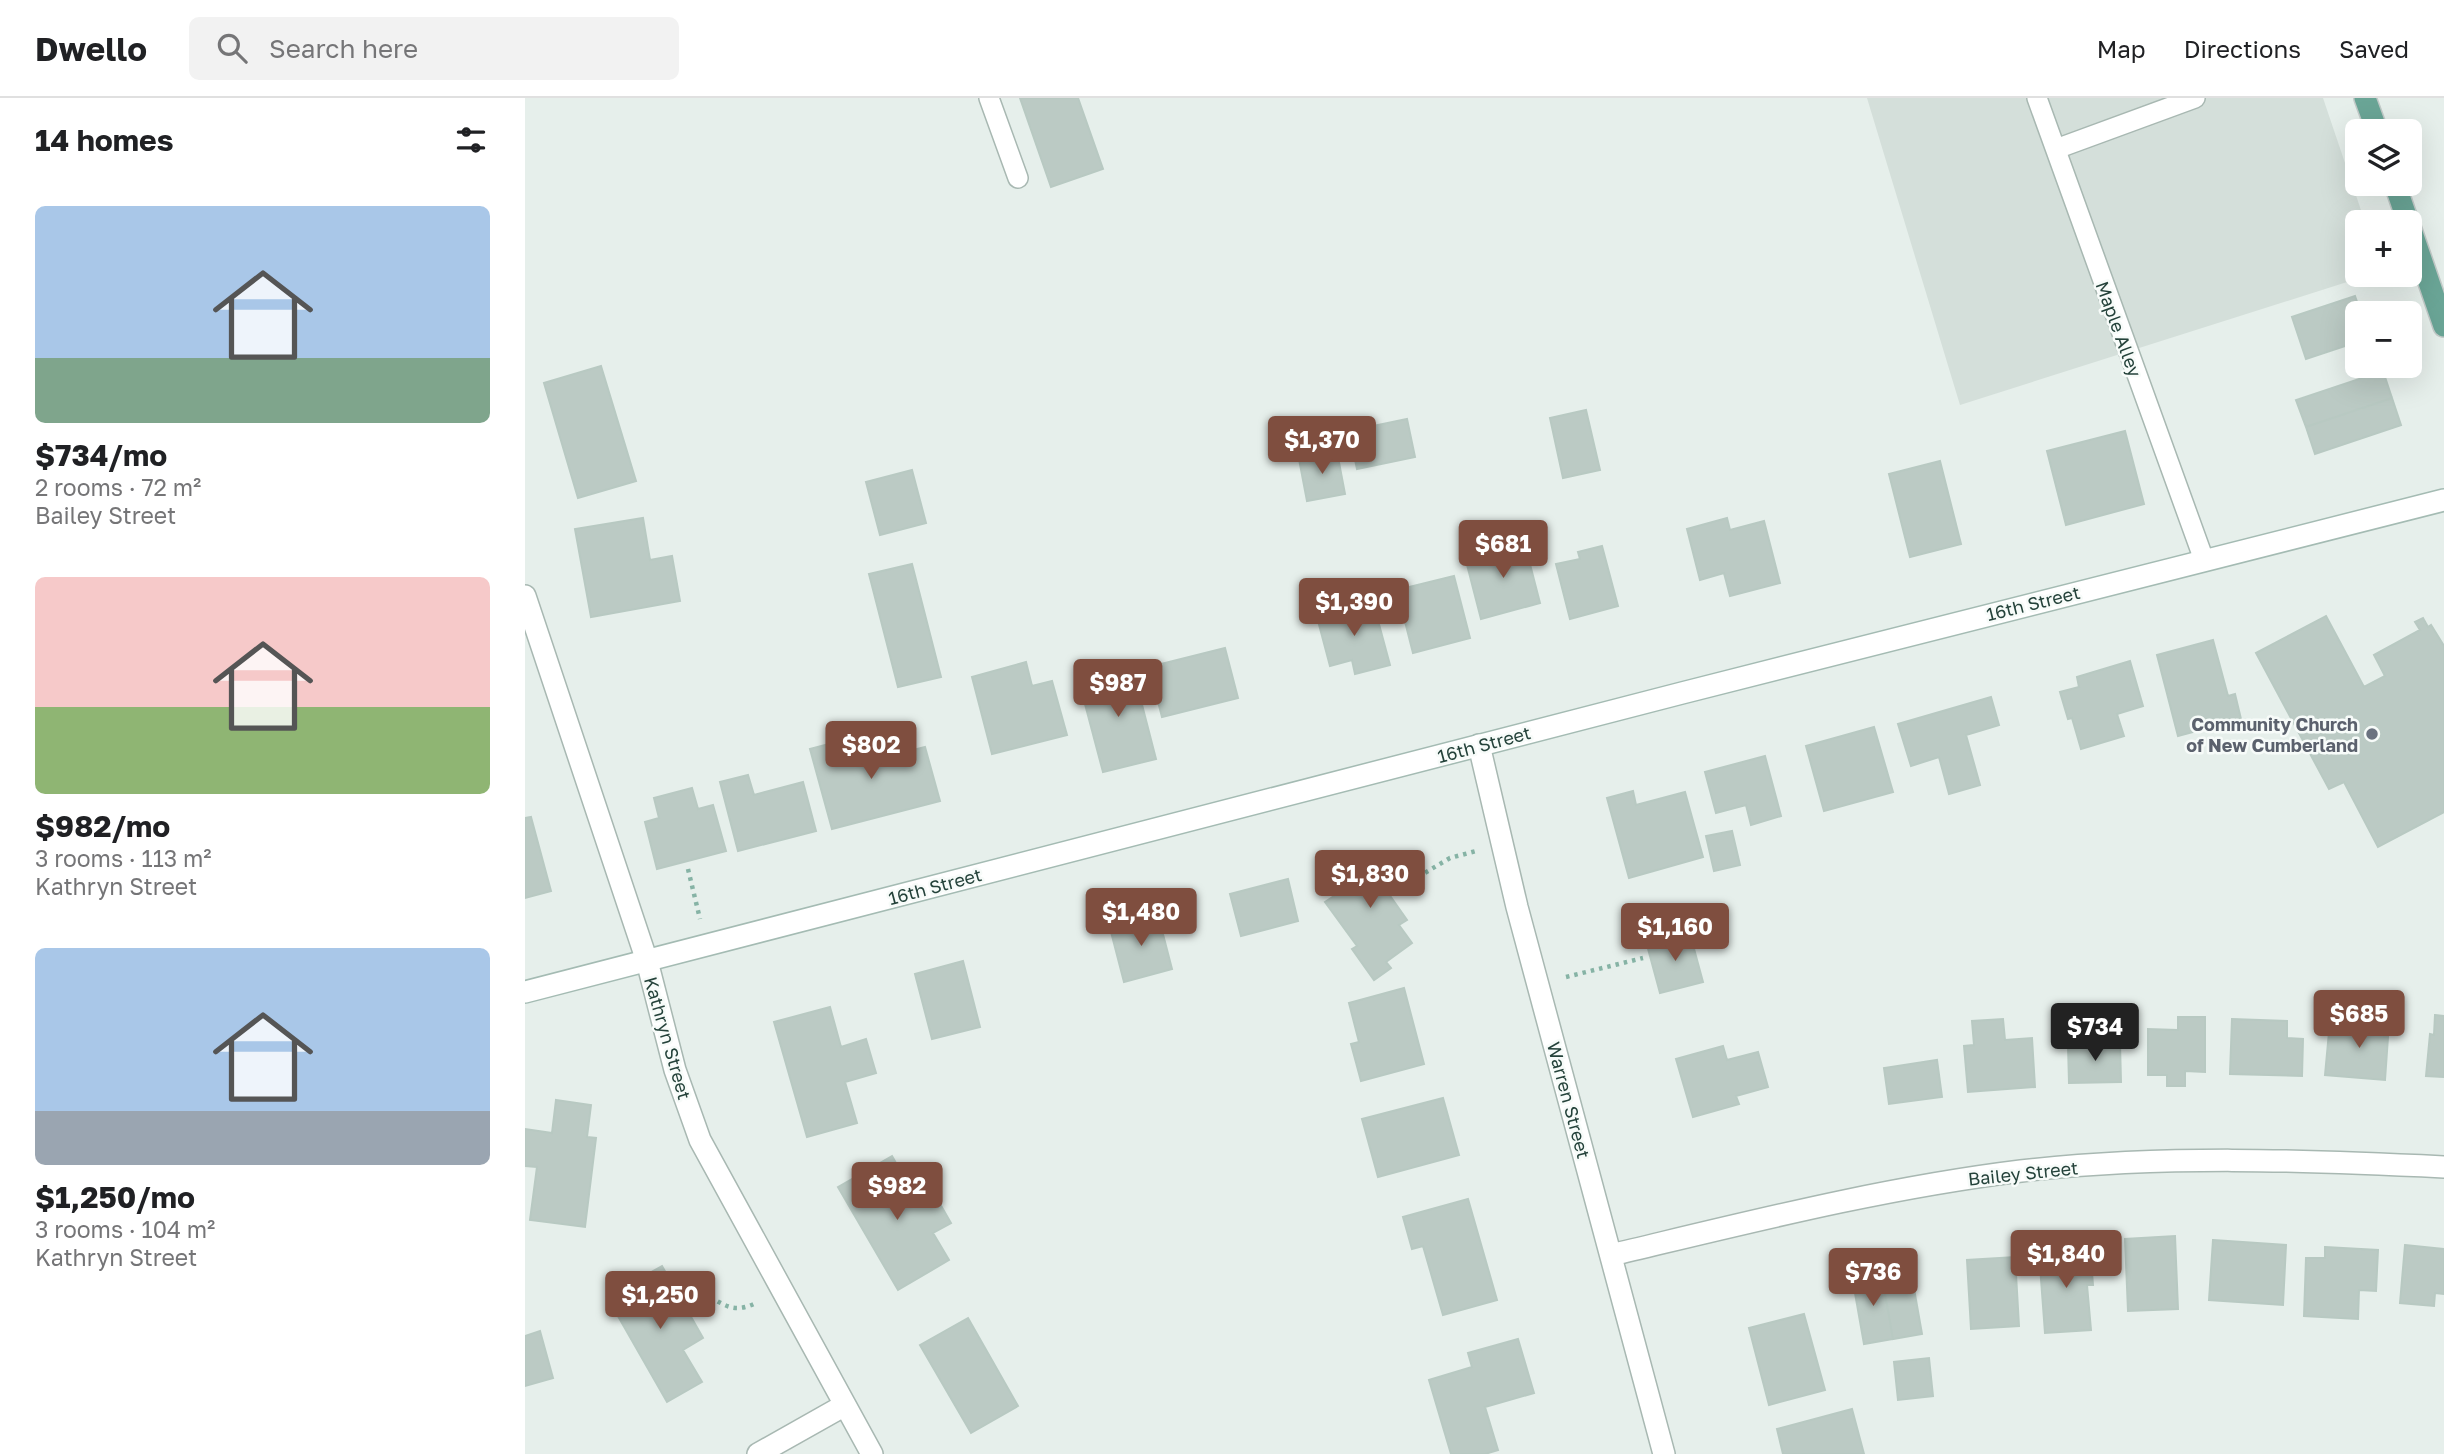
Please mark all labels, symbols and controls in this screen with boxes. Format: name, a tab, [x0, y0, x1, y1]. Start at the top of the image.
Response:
search box	[189, 17, 679, 80]
text: Dwello	[35, 29, 147, 68]
icon: search	[213, 29, 251, 67]
text: Search here	[269, 33, 418, 64]
text: Map	[2097, 34, 2146, 63]
text: Directions	[2184, 34, 2301, 63]
text: Saved	[2339, 34, 2409, 63]
map controls	[2345, 119, 2422, 378]
button: layers	[2345, 119, 2422, 196]
icon: filters	[452, 121, 490, 159]
text: 14 homes	[35, 122, 174, 158]
button: +	[2345, 210, 2422, 287]
icon: home	[200, 252, 326, 378]
street label: Maple Alley	[2091, 278, 2147, 380]
button: −	[2345, 301, 2422, 378]
pin: $1,370	[1265, 416, 1379, 476]
text: $1,370	[1284, 425, 1360, 453]
text: $734/mo	[35, 437, 167, 473]
text: 2 rooms · 72 m²	[35, 473, 201, 501]
text: Bailey Street	[35, 501, 176, 529]
pin: $681	[1462, 520, 1544, 580]
text: $681	[1475, 529, 1531, 557]
pin: $1,390	[1297, 578, 1411, 638]
street label: 16th Street	[1984, 581, 2082, 625]
text: $1,390	[1315, 587, 1393, 615]
icon: home	[200, 623, 326, 749]
pin: $987	[1077, 660, 1159, 719]
text: $987	[1089, 668, 1147, 696]
place label: Community Church of New Cumberland	[2186, 713, 2358, 756]
street label: 16th Street	[1435, 721, 1533, 767]
pin: $802	[830, 722, 912, 781]
marker: Community Church of New Cumberland	[2364, 726, 2380, 742]
text: $802	[841, 730, 901, 758]
text: $982/mo	[35, 808, 170, 844]
text: 3 rooms · 113 m²	[35, 844, 212, 872]
pin: $1,830	[1313, 850, 1427, 910]
text: $1,830	[1331, 859, 1409, 887]
street label: 16th Street	[886, 863, 984, 909]
text: Kathryn Street	[35, 872, 197, 900]
pin: $1,480	[1084, 888, 1198, 948]
text: $1,480	[1102, 897, 1180, 925]
pin: $1,160	[1618, 904, 1732, 963]
text: $1,160	[1637, 912, 1713, 940]
street label: Kathryn Street	[640, 974, 696, 1102]
pin: $685	[2318, 990, 2400, 1050]
icon: home	[200, 994, 326, 1120]
text: $685	[2330, 999, 2388, 1027]
pin: $734	[2054, 1004, 2136, 1063]
text: $734	[2067, 1012, 2123, 1040]
street label: Warren Street	[1543, 1039, 1595, 1161]
street label: Bailey Street	[1967, 1156, 2079, 1190]
pin: $982	[856, 1162, 938, 1222]
text: $982	[868, 1171, 926, 1199]
text: $1,250/mo	[35, 1179, 195, 1215]
text: 3 rooms · 104 m²	[35, 1215, 215, 1243]
pin: $1,840	[2009, 1230, 2123, 1290]
text: $1,840	[2027, 1239, 2105, 1267]
text: Kathryn Street	[35, 1243, 197, 1271]
pin: $736	[1832, 1248, 1914, 1308]
text: $736	[1845, 1257, 1901, 1285]
pin: $1,250	[603, 1272, 717, 1331]
text: $1,250	[621, 1280, 699, 1308]

